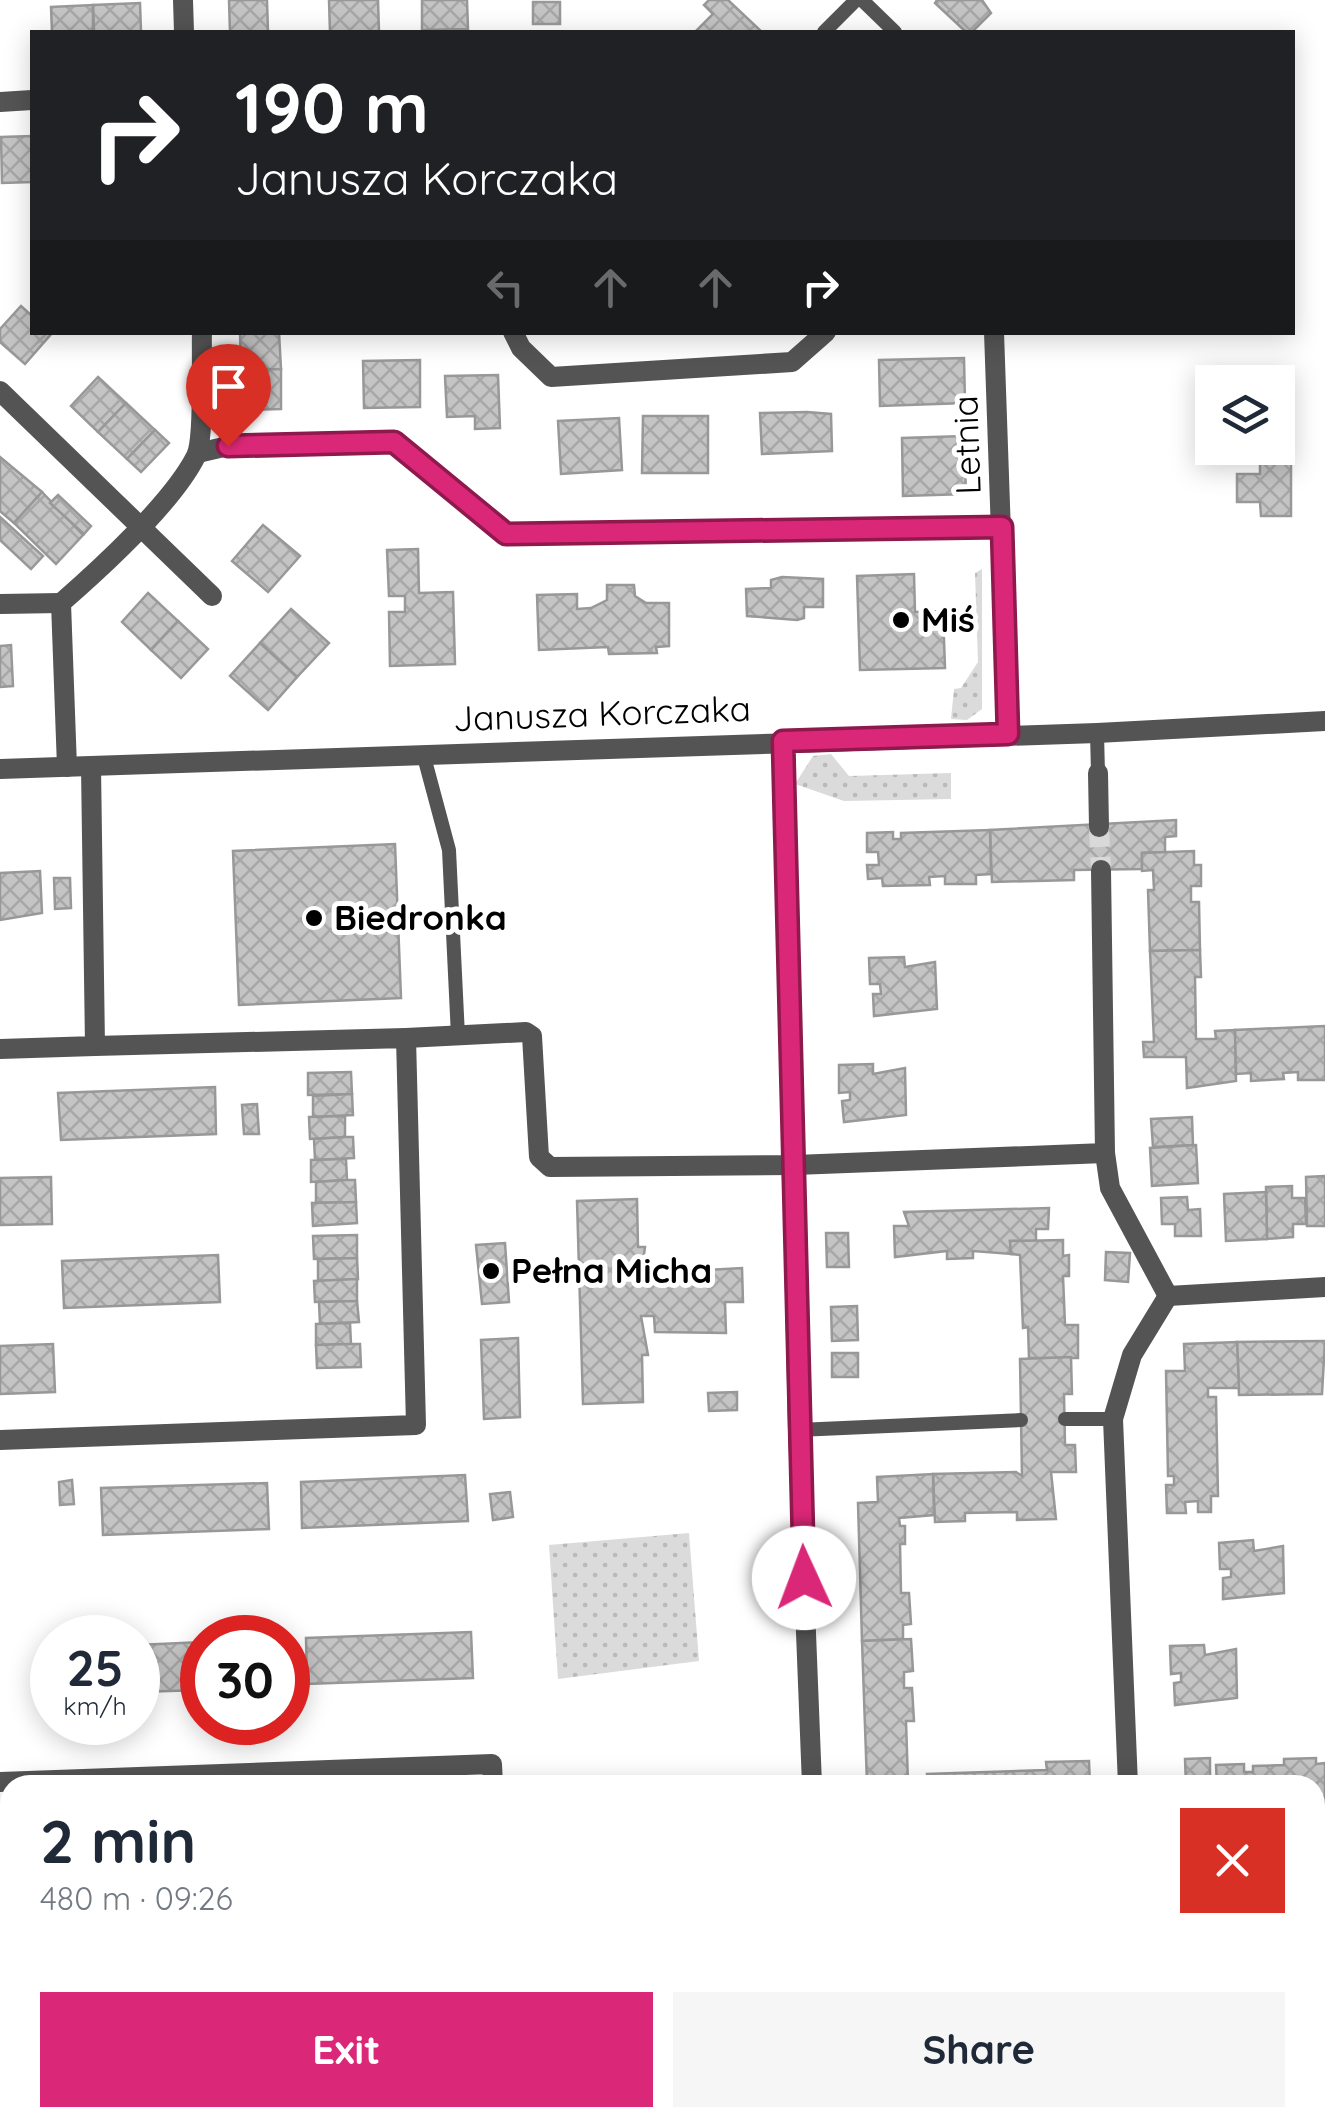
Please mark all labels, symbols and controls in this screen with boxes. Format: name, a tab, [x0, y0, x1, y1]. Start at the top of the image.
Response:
text: 190 m	[235, 63, 429, 151]
icon: right	[70, 70, 200, 200]
text: Janusza Korczaka	[235, 150, 618, 206]
icon: left	[478, 260, 533, 315]
icon: ahead	[583, 260, 638, 315]
icon: ahead	[688, 260, 743, 315]
icon: right	[793, 260, 848, 315]
pin	[186, 344, 271, 447]
icon: arrive	[201, 359, 256, 414]
map controls	[1195, 365, 1295, 465]
button: layers	[1195, 365, 1295, 465]
street label: Letnia	[942, 395, 990, 495]
place label: Miś	[921, 597, 975, 641]
marker: Miś	[890, 609, 912, 631]
street label: Janusza Korczaka	[452, 686, 752, 740]
place label: Biedronka	[334, 895, 507, 939]
marker: Biedronka	[303, 907, 325, 929]
place label: Pełna Micha	[511, 1248, 712, 1292]
marker: Pełna Micha	[480, 1260, 502, 1282]
position arrow	[752, 1526, 856, 1630]
speed limit sign: 30	[180, 1615, 310, 1745]
text: 25	[66, 1636, 124, 1699]
text: km/h	[63, 1690, 127, 1721]
text: 2 min	[40, 1803, 196, 1878]
button: close	[1180, 1808, 1285, 1913]
text: 480 m · 09:26	[40, 1878, 233, 1918]
button: Exit	[40, 1992, 653, 2107]
button: Share	[673, 1992, 1285, 2107]

